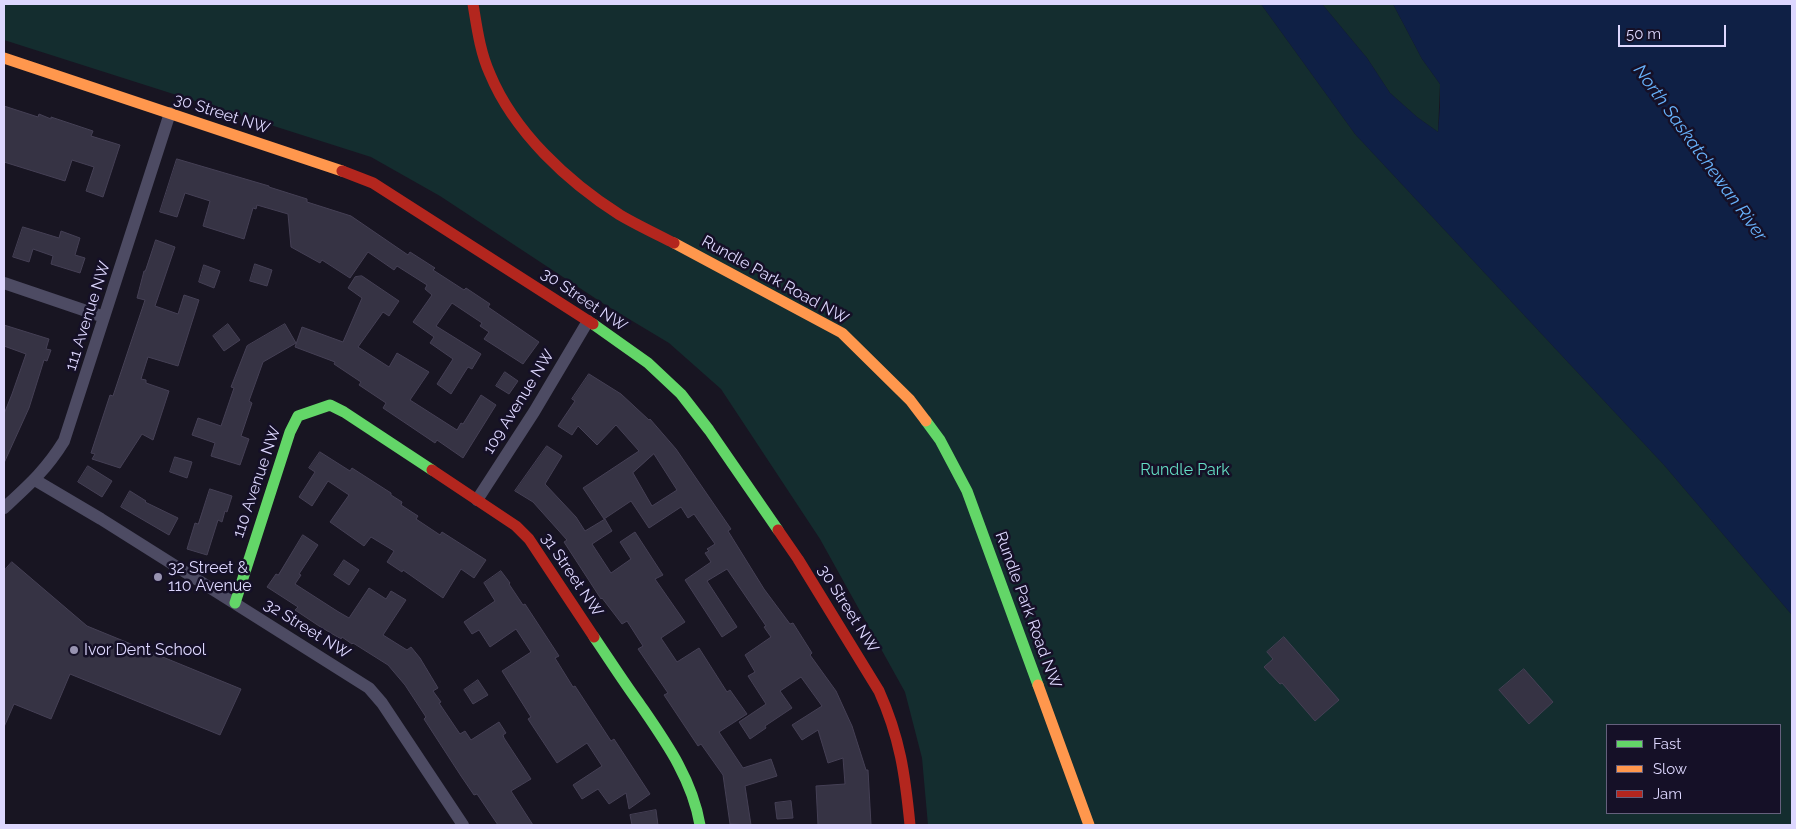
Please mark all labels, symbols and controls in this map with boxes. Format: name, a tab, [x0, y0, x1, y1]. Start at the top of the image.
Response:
scale bar	[1621, 15, 1728, 47]
text: 50 m	[1626, 25, 1661, 43]
water label: North Saskatchewan River	[1629, 61, 1771, 245]
street label: 30 Street NW	[172, 89, 272, 139]
street label: Rundle Park Road NW	[698, 232, 852, 328]
street label: 111 Avenue NW	[61, 259, 115, 373]
street label: 30 Street NW	[537, 264, 631, 336]
street label: 109 Avenue NW	[479, 346, 559, 458]
street label: 110 Avenue NW	[229, 424, 285, 540]
park label: Rundle Park	[1140, 460, 1230, 480]
street label: 31 Street NW	[537, 529, 607, 621]
street label: Rundle Park Road NW	[991, 529, 1065, 691]
place label: 32 Street & 110 Avenue	[168, 558, 252, 596]
street label: 30 Street NW	[813, 562, 883, 656]
marker: 32 Street & 110 Avenue	[152, 571, 164, 583]
street label: 32 Street NW	[260, 595, 354, 663]
place label: Ivor Dent School	[84, 640, 206, 660]
marker: Ivor Dent School	[68, 644, 80, 656]
legend	[1606, 724, 1781, 814]
text: Fast	[1653, 735, 1681, 753]
text: Slow	[1653, 760, 1687, 778]
text: Jam	[1653, 785, 1682, 803]

